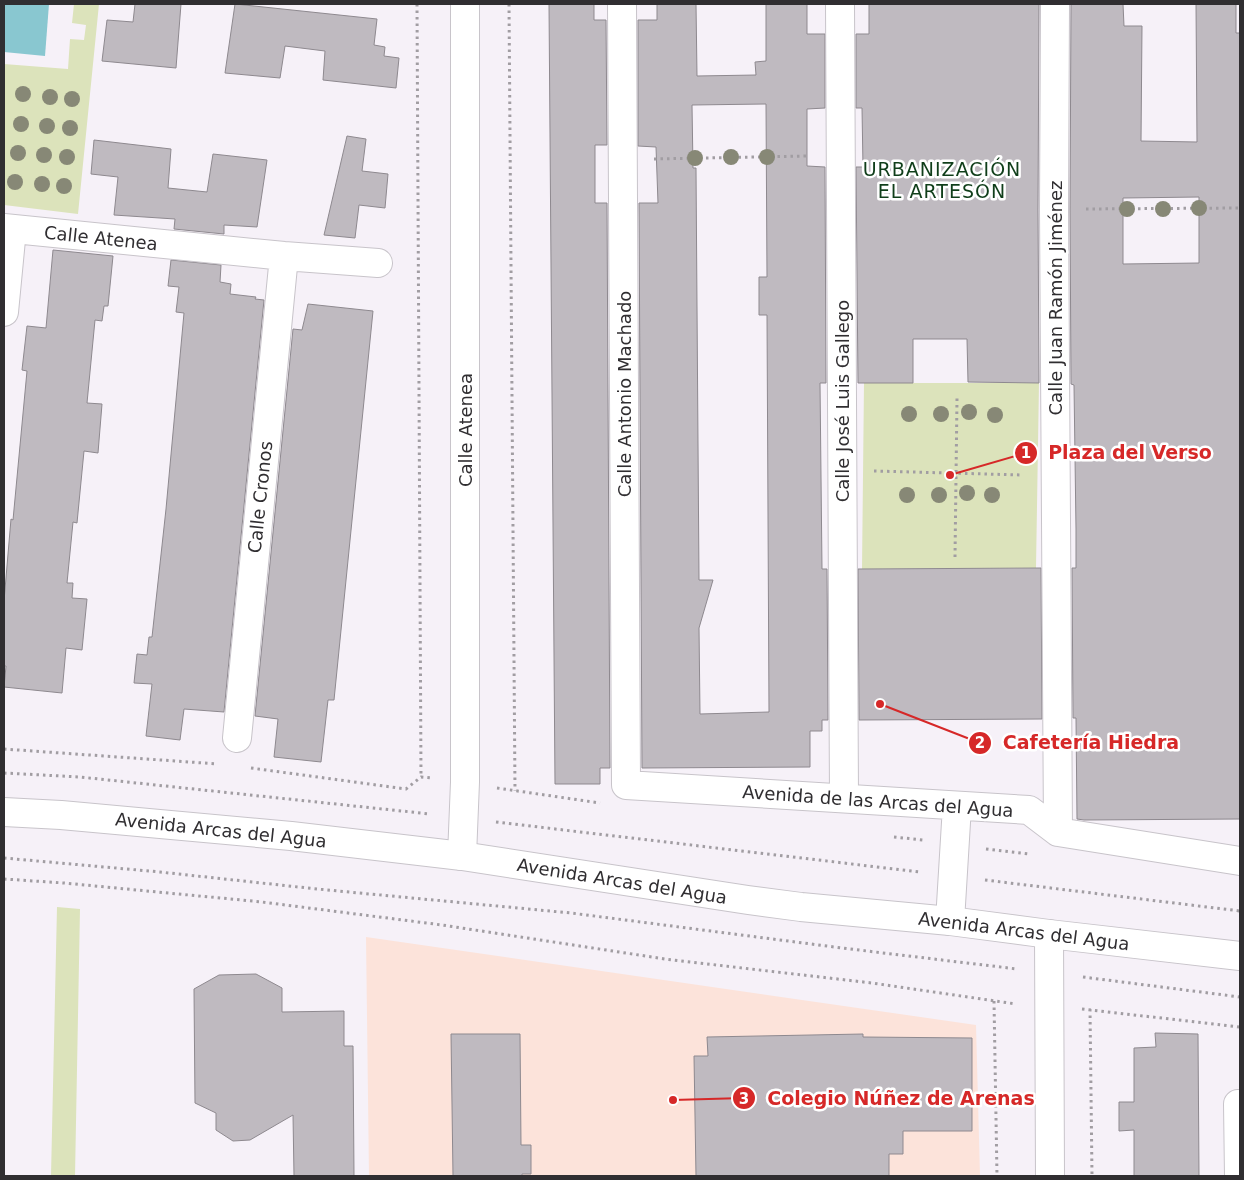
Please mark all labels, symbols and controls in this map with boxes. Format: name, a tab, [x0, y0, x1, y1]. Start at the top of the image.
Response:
district label: URBANIZACIÓN EL ARTESÓN	[863, 157, 1021, 202]
street label: Calle Juan Ramón Jiménez	[1045, 181, 1066, 415]
street label: Calle Atenea	[43, 222, 159, 254]
street label: Calle Antonio Machado	[614, 291, 635, 497]
street label: Calle José Luis Gallego	[832, 300, 853, 502]
street label: Calle Atenea	[455, 373, 476, 487]
callout: Plaza del Verso	[1014, 436, 1222, 470]
street label: Calle Cronos	[244, 440, 276, 554]
text: Plaza del Verso	[1048, 441, 1212, 463]
text: 1	[1021, 444, 1031, 462]
callout: Cafetería Hiedra	[968, 726, 1189, 760]
text: Cafetería Hiedra	[1003, 731, 1179, 753]
text: 2	[975, 734, 985, 752]
street label: Avenida de las Arcas del Agua	[742, 781, 1014, 821]
street label: Avenida Arcas del Agua	[114, 808, 328, 852]
street label: Avenida Arcas del Agua	[516, 854, 728, 908]
street label: Avenida Arcas del Agua	[917, 908, 1131, 954]
callout: Colegio Núñez de Arenas	[732, 1081, 1044, 1115]
text: Colegio Núñez de Arenas	[767, 1087, 1035, 1109]
text: 3	[739, 1090, 749, 1108]

